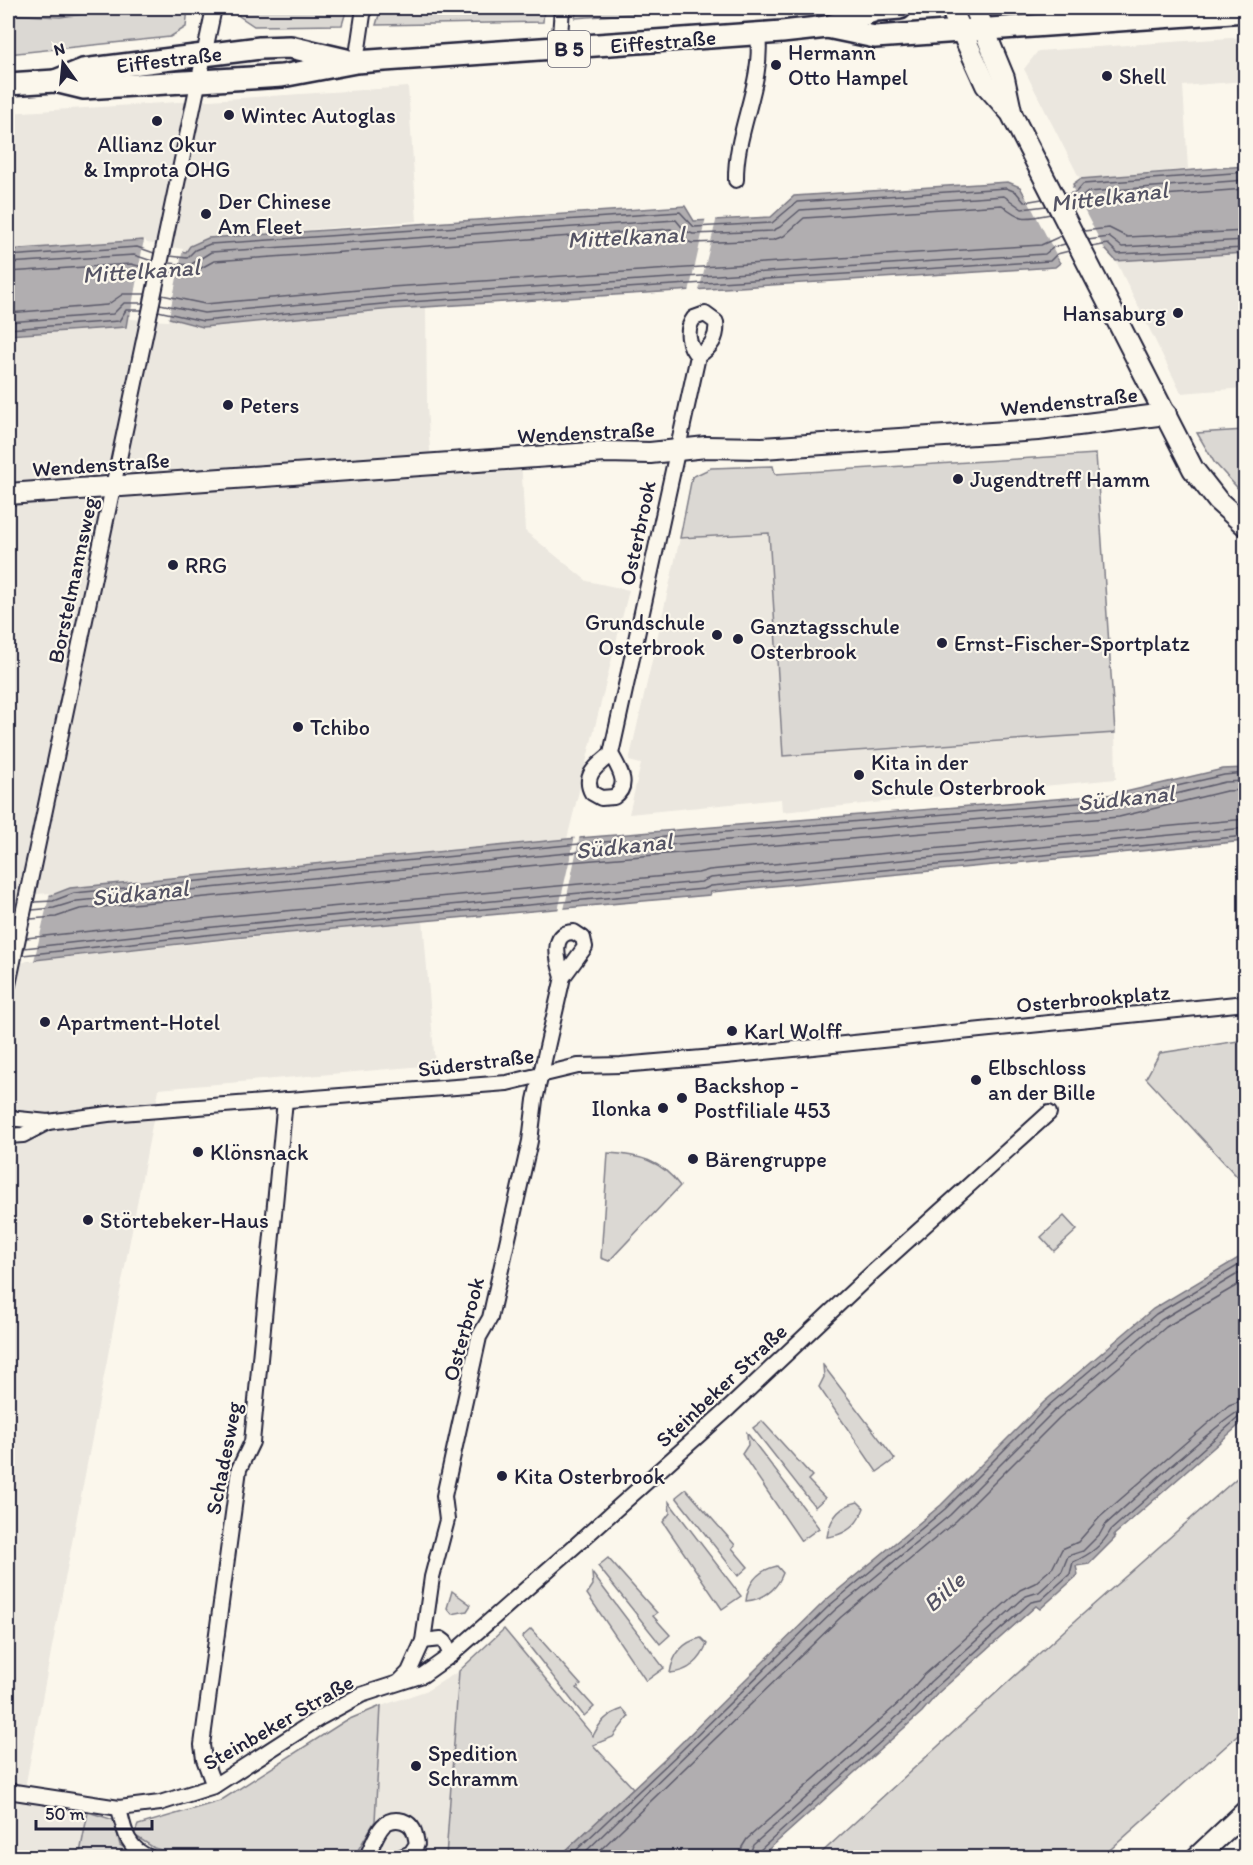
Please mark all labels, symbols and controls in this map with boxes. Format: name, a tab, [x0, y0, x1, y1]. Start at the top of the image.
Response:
street label: Eiffestraße	[609, 23, 717, 60]
road number: B 5	[548, 31, 590, 67]
north arrow	[33, 33, 93, 93]
text: N	[52, 38, 67, 60]
place label: Hermann Otto Hampel	[788, 39, 908, 91]
street label: Eiffestraße	[115, 40, 224, 79]
marker: Hermann Otto Hampel	[769, 58, 783, 72]
place label: Shell	[1119, 63, 1166, 90]
marker: Shell	[1100, 69, 1114, 83]
place label: Wintec Autoglas	[241, 102, 396, 129]
marker: Wintec Autoglas	[222, 108, 236, 122]
marker: Allianz Okur & Improta OHG	[150, 114, 164, 128]
place label: Allianz Okur & Improta OHG	[83, 131, 231, 183]
water label: Mittelkanal	[1049, 175, 1171, 218]
place label: Der Chinese Am Fleet	[218, 188, 331, 240]
marker: Der Chinese Am Fleet	[199, 207, 213, 221]
water label: Mittelkanal	[566, 219, 688, 254]
water label: Mittelkanal	[81, 252, 203, 289]
place label: Hansaburg	[1063, 300, 1167, 327]
marker: Hansaburg	[1171, 306, 1185, 320]
street label: Wendenstraße	[999, 381, 1139, 422]
place label: Peters	[240, 392, 299, 419]
marker: Peters	[221, 398, 235, 412]
street label: Wendenstraße	[516, 415, 656, 450]
street label: Wendenstraße	[31, 446, 171, 483]
place label: Jugendtreff Hamm	[970, 466, 1151, 493]
marker: Jugendtreff Hamm	[951, 472, 965, 486]
street label: Osterbrook	[613, 478, 662, 588]
street label: Borstelmannsweg	[42, 494, 103, 666]
place label: RRG	[185, 552, 227, 579]
marker: RRG	[166, 558, 180, 572]
place label: Grundschule Osterbrook	[585, 609, 706, 661]
place label: Ganztagsschule Osterbrook	[750, 613, 900, 665]
marker: Grundschule Osterbrook	[710, 628, 724, 642]
place label: Ernst-Fischer-Sportplatz	[954, 630, 1190, 657]
marker: Ganztagsschule Osterbrook	[731, 632, 745, 646]
marker: Ernst-Fischer-Sportplatz	[935, 636, 949, 650]
place label: Tchibo	[310, 714, 370, 741]
marker: Tchibo	[291, 720, 305, 734]
place label: Kita in der Schule Osterbrook	[871, 749, 1046, 801]
marker: Kita in der Schule Osterbrook	[852, 768, 866, 782]
water label: Südkanal	[1076, 778, 1178, 817]
water label: Südkanal	[574, 826, 676, 865]
water label: Südkanal	[90, 873, 192, 912]
street label: Osterbrookplatz	[1015, 978, 1171, 1019]
place label: Apartment-Hotel	[57, 1009, 220, 1036]
marker: Apartment-Hotel	[38, 1015, 52, 1029]
place label: Karl Wolff	[744, 1018, 842, 1045]
marker: Karl Wolff	[725, 1024, 739, 1038]
street label: Süderstraße	[416, 1042, 536, 1083]
place label: Elbschloss an der Bille	[988, 1054, 1096, 1106]
place label: Backshop - Postfiliale 453	[694, 1072, 831, 1124]
marker: Elbschloss an der Bille	[969, 1073, 983, 1087]
marker: Backshop - Postfiliale 453	[675, 1091, 689, 1105]
place label: Ilonka	[591, 1095, 651, 1122]
marker: Ilonka	[656, 1101, 670, 1115]
place label: Klönsnack	[210, 1139, 309, 1166]
marker: Klönsnack	[191, 1145, 205, 1159]
place label: Bärengruppe	[705, 1146, 827, 1173]
marker: Bärengruppe	[686, 1152, 700, 1166]
place label: Störtebeker-Haus	[100, 1207, 269, 1234]
marker: Störtebeker-Haus	[81, 1213, 95, 1227]
street label: Osterbrook	[437, 1274, 490, 1384]
street label: Steinbeker Straße	[650, 1318, 793, 1453]
street label: Schadesweg	[199, 1399, 248, 1517]
place label: Kita Osterbrook	[514, 1463, 666, 1490]
marker: Kita Osterbrook	[495, 1469, 509, 1483]
water label: Bille	[917, 1564, 972, 1618]
street label: Steinbeker Straße	[198, 1668, 359, 1777]
place label: Spedition Schramm	[428, 1740, 519, 1792]
marker: Spedition Schramm	[409, 1759, 423, 1773]
scale bar	[36, 1793, 152, 1831]
text: 50 m	[45, 1803, 85, 1825]

